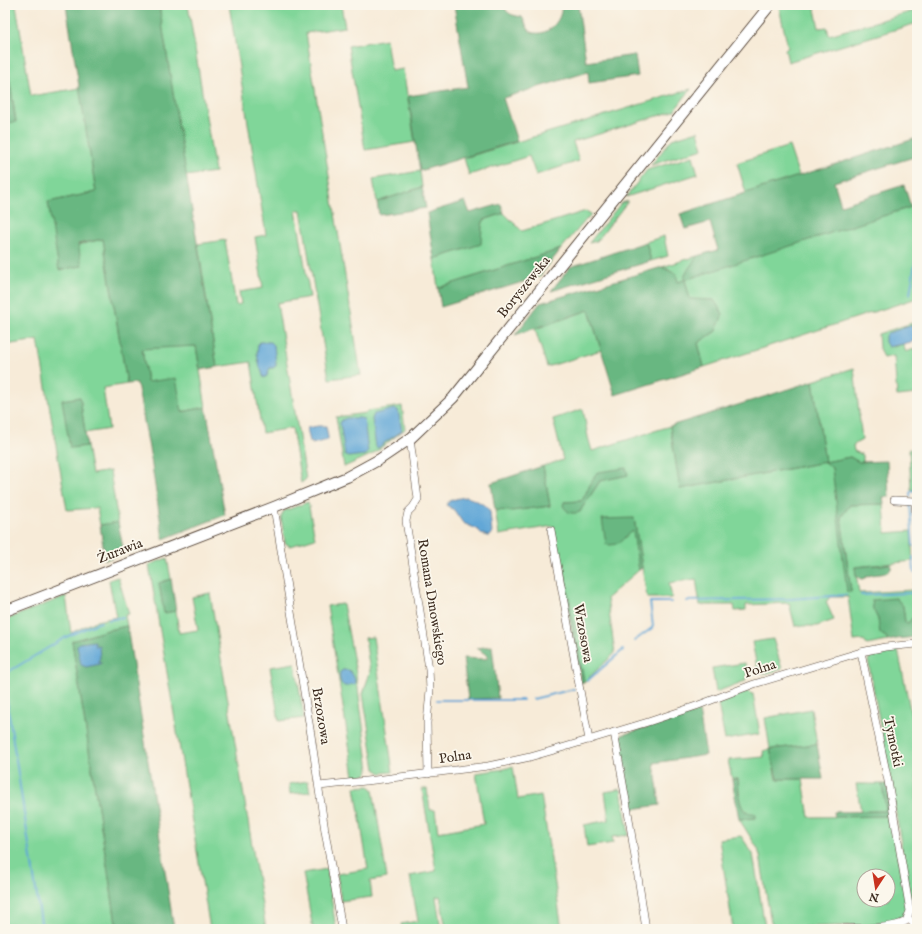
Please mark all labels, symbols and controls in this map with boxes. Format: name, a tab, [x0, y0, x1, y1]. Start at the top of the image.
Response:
street label: Boryszewska	[494, 252, 555, 322]
street label: Żurawia	[95, 534, 146, 568]
street label: Romana Dmowskiego	[413, 537, 451, 667]
street label: Wrzosowa	[569, 602, 597, 665]
street label: Polna	[742, 655, 779, 683]
street label: Brzozowa	[308, 686, 335, 747]
street label: Tymotki	[879, 715, 907, 769]
street label: Polna	[438, 746, 473, 768]
north arrow	[856, 868, 896, 908]
text: N	[868, 889, 881, 905]

